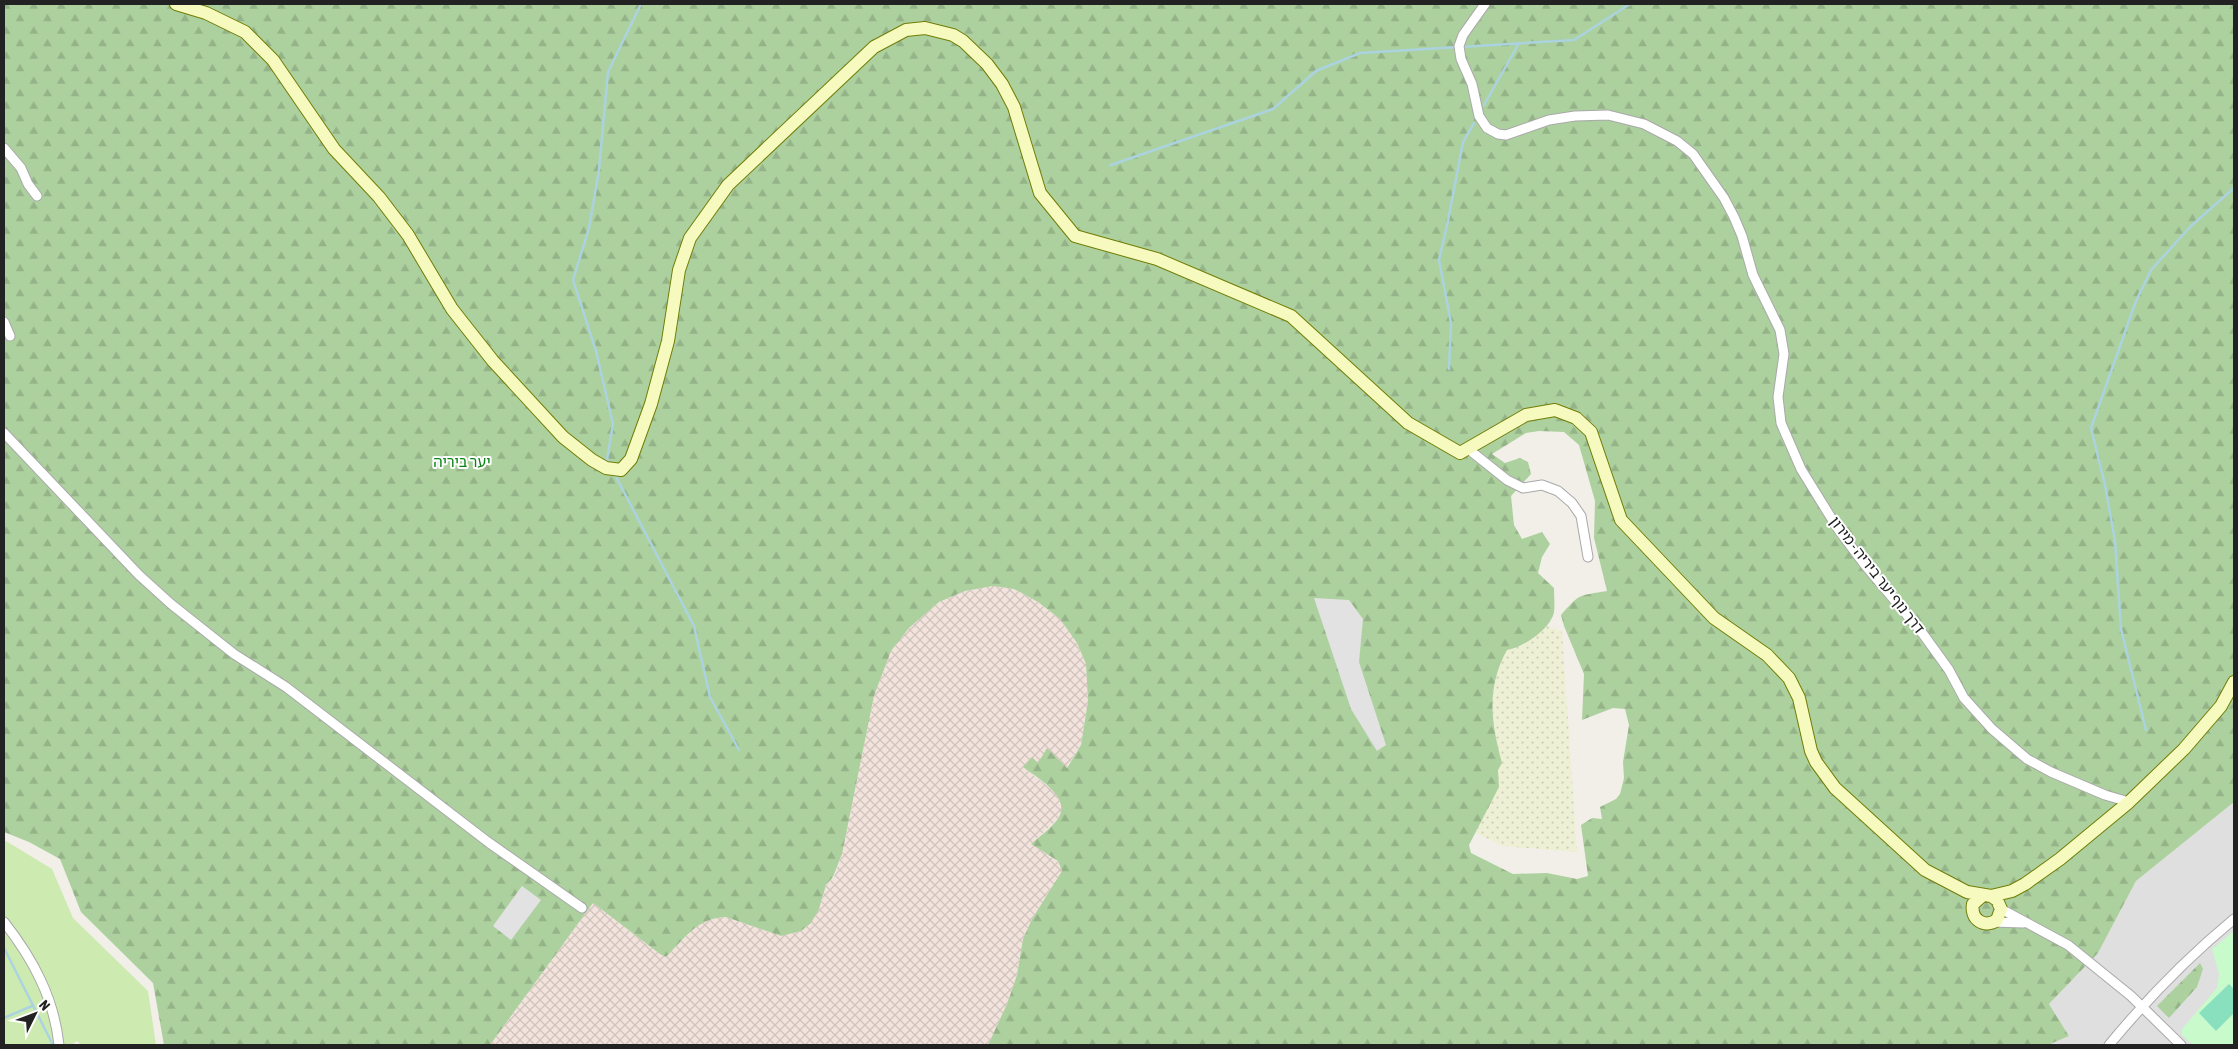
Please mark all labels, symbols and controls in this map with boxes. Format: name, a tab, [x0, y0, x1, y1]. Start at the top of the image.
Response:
park label: יער ביריה	[433, 453, 491, 470]
street label: דרך נוף יער ביריה - מירון	[1827, 513, 1928, 636]
north arrow	[10, 989, 60, 1039]
text: N	[36, 997, 53, 1014]

